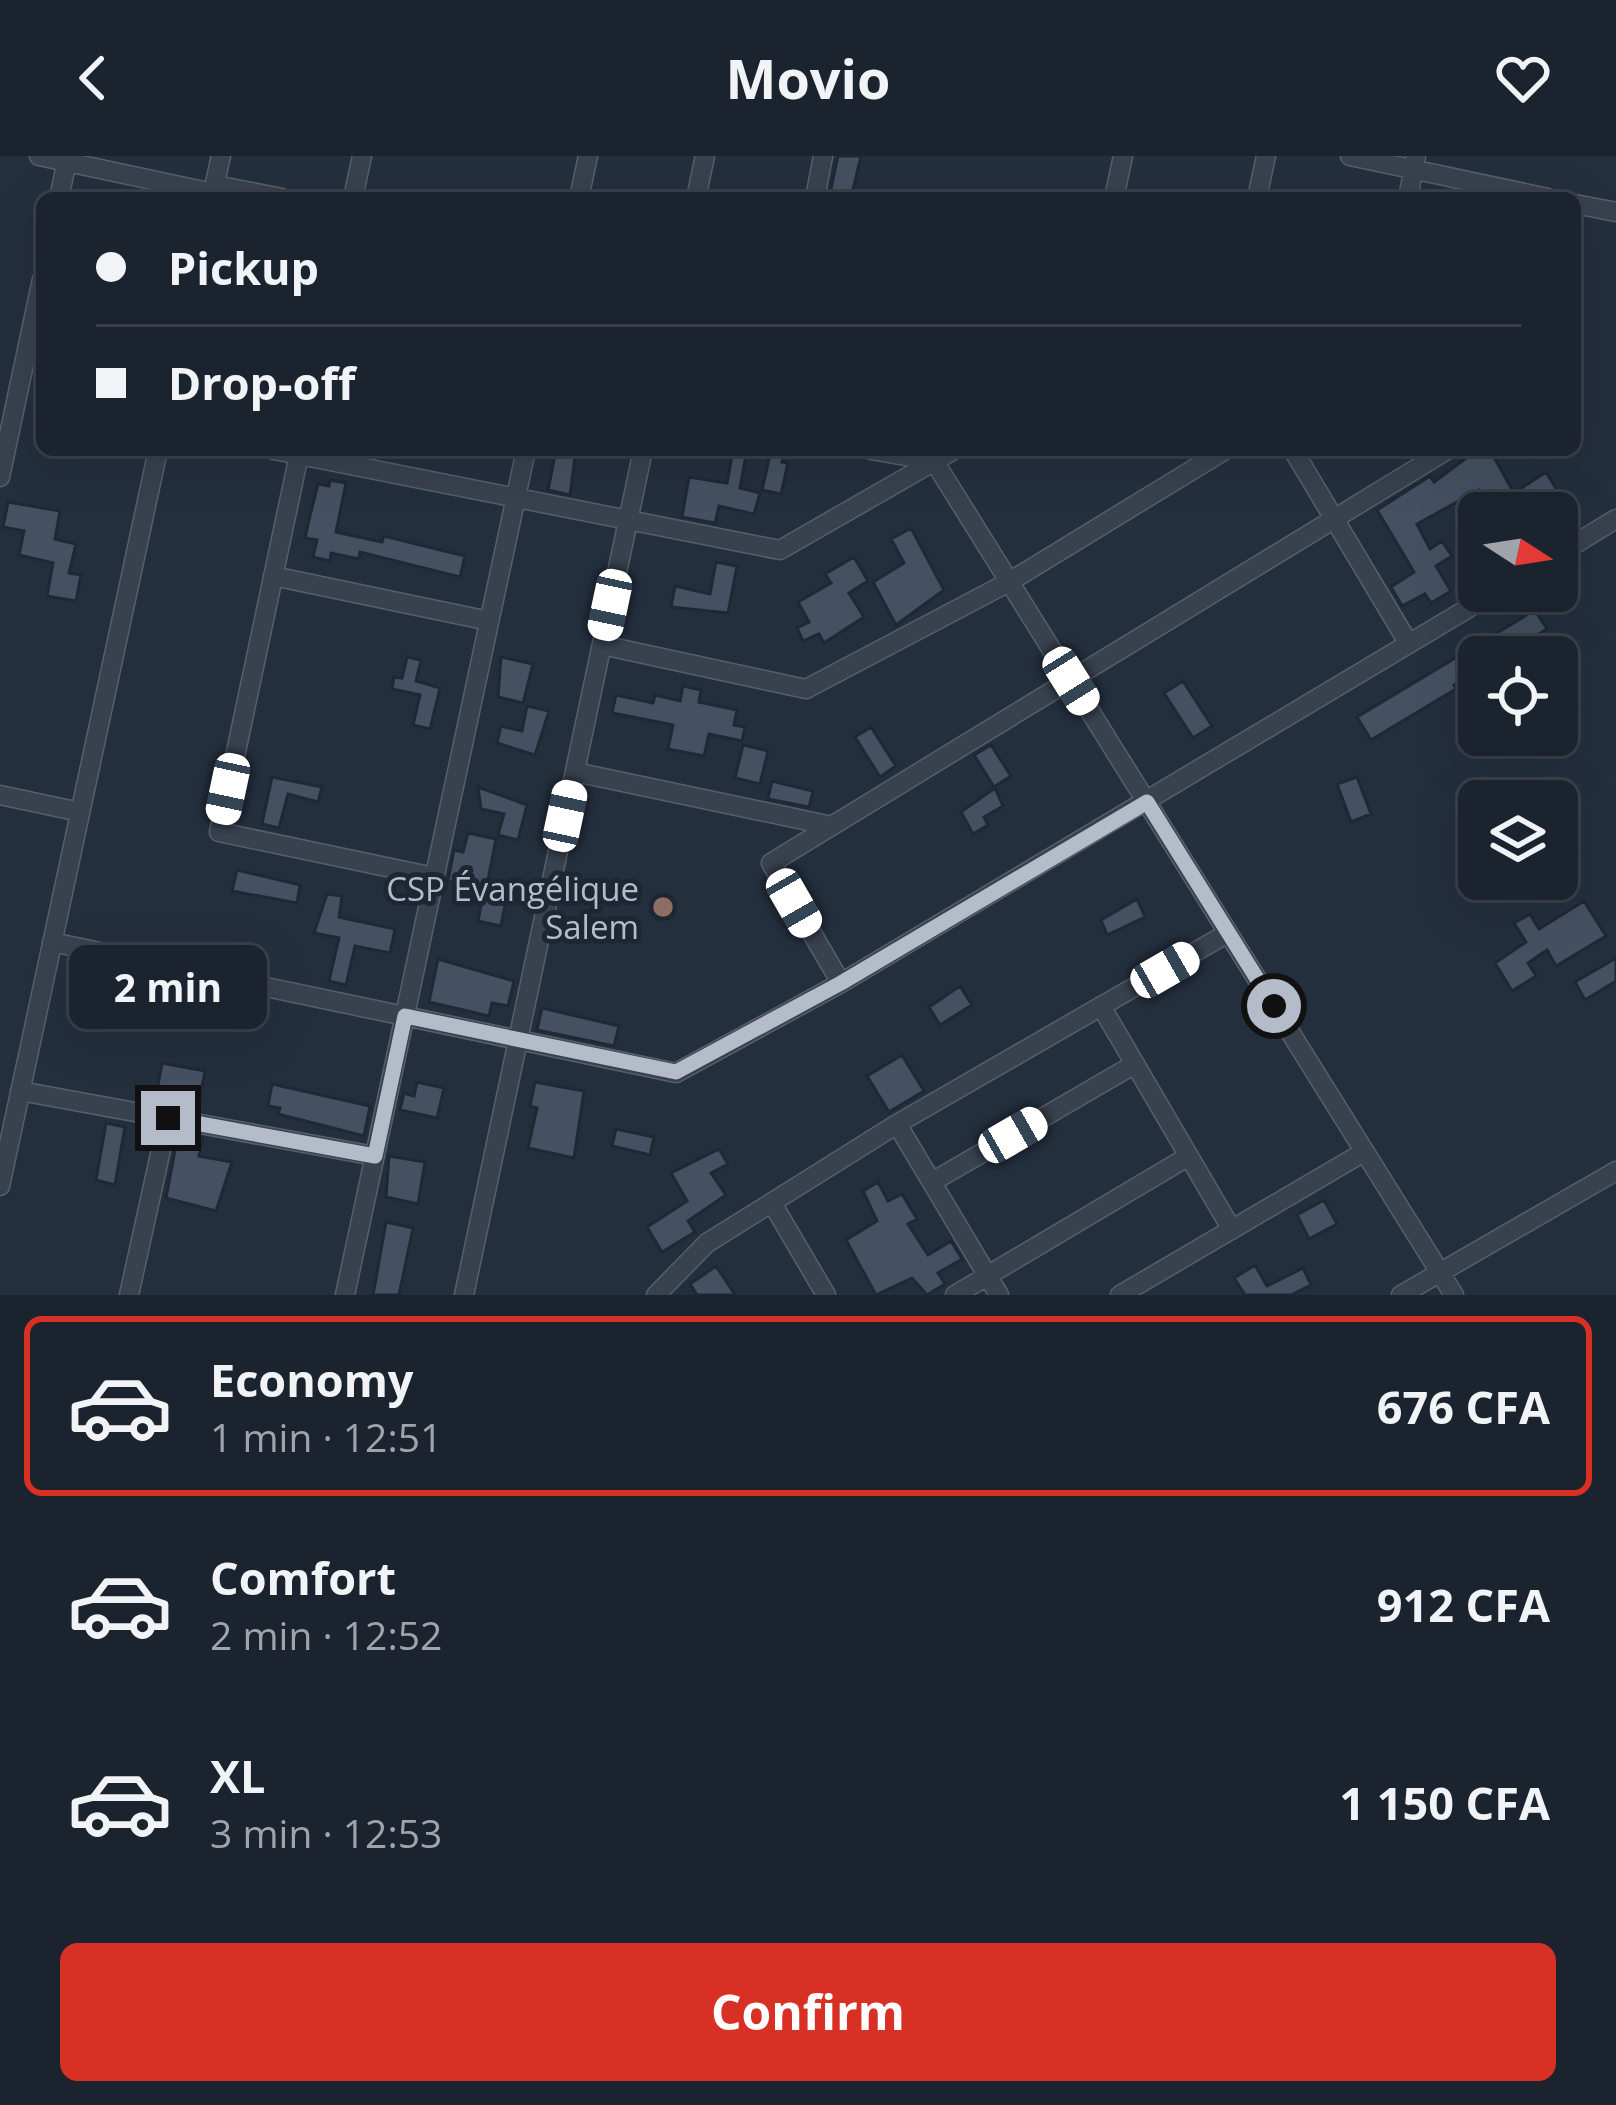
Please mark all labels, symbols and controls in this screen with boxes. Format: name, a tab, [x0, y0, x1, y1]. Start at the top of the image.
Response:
text: Movio	[726, 41, 890, 115]
icon: back	[60, 45, 126, 111]
icon: heart	[1490, 45, 1556, 111]
text: Pickup	[168, 237, 319, 298]
text: Drop-off	[168, 352, 355, 413]
north arrow	[1458, 492, 1578, 612]
map controls	[1458, 492, 1578, 900]
car	[585, 566, 635, 644]
button: locate	[1458, 636, 1578, 756]
car	[1037, 641, 1105, 721]
car	[203, 750, 253, 828]
car	[540, 777, 590, 855]
button: layers	[1458, 780, 1578, 900]
car	[760, 863, 828, 943]
place label: CSP Évangélique Salem	[386, 866, 639, 949]
marker: CSP Évangélique Salem	[650, 894, 676, 920]
car	[1125, 936, 1205, 1004]
callout: 2 min	[69, 944, 267, 1028]
text: 2 min	[114, 960, 222, 1013]
route start	[1247, 979, 1301, 1033]
route end	[141, 1091, 195, 1145]
car	[973, 1101, 1053, 1169]
text: Economy	[210, 1349, 413, 1410]
icon: car	[66, 1352, 174, 1460]
text: 676 CFA	[1377, 1376, 1550, 1437]
text: 1 min · 12:51	[210, 1410, 442, 1463]
text: Comfort	[210, 1547, 396, 1608]
icon: car	[66, 1550, 174, 1658]
text: 912 CFA	[1377, 1574, 1550, 1635]
text: 2 min · 12:52	[210, 1608, 442, 1661]
text: XL	[210, 1745, 265, 1806]
icon: car	[66, 1748, 174, 1856]
text: 1 150 CFA	[1339, 1772, 1550, 1833]
text: 3 min · 12:53	[210, 1806, 442, 1859]
button: Confirm	[60, 1943, 1556, 2081]

